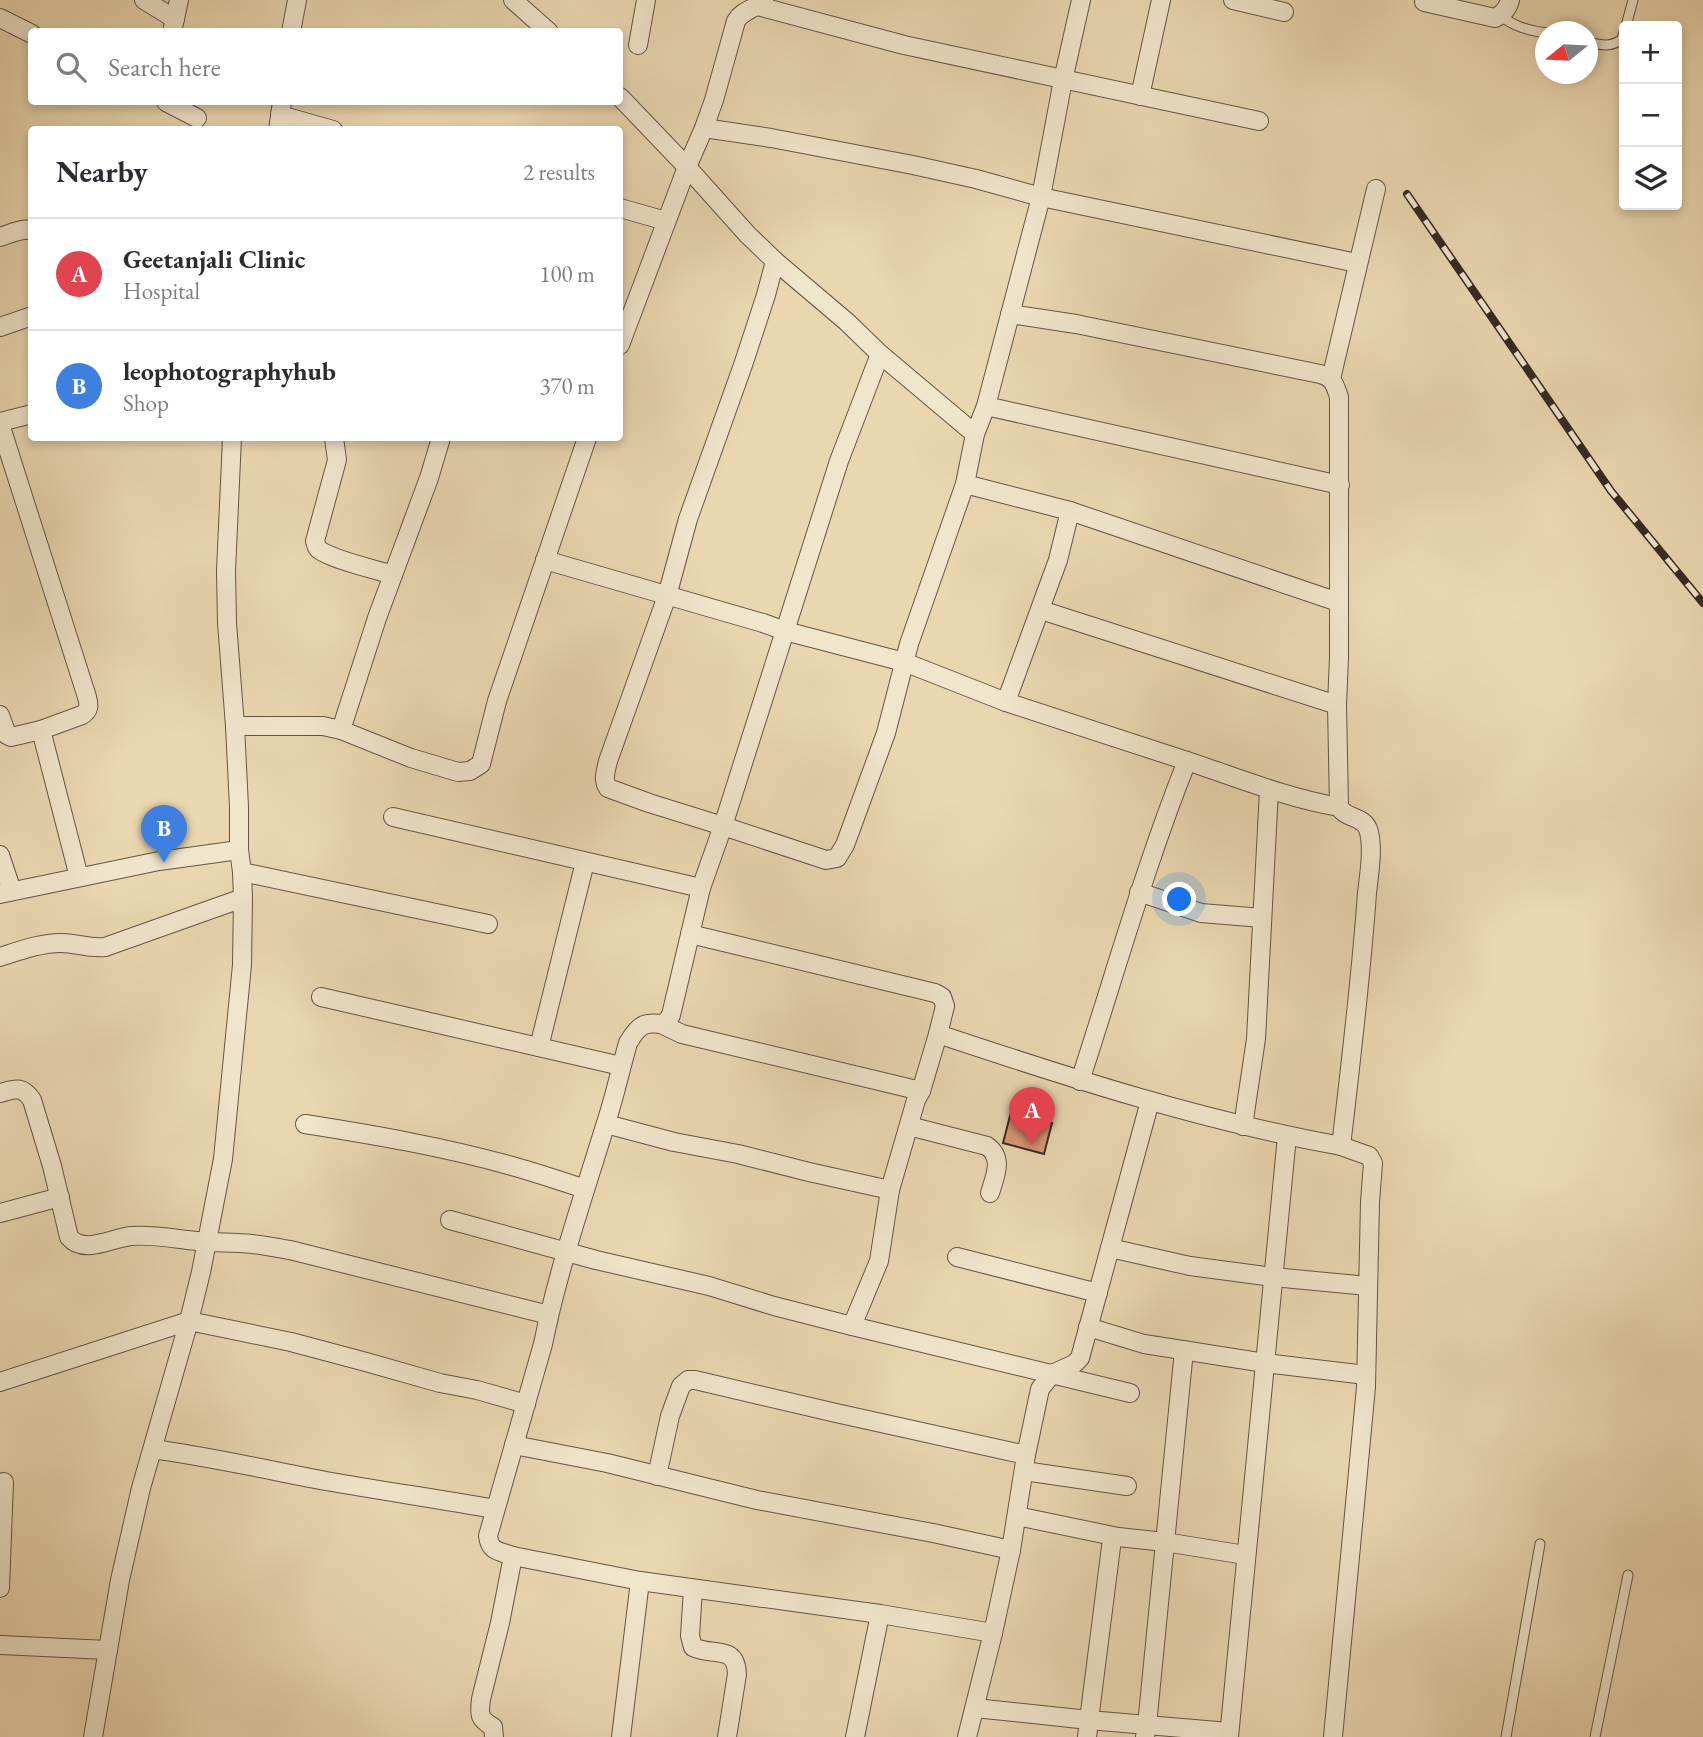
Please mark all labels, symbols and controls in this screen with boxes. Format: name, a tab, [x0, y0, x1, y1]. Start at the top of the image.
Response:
north arrow	[1535, 21, 1598, 84]
map controls	[1619, 21, 1682, 210]
button: +	[1619, 21, 1682, 84]
search box	[28, 28, 623, 105]
icon: search	[52, 48, 90, 86]
text: Search here	[108, 50, 221, 84]
button: −	[1619, 84, 1682, 147]
button: layers	[1619, 147, 1682, 210]
text: Nearby	[56, 152, 148, 191]
text: 2 results	[523, 157, 595, 187]
text: Geetanjali Clinic	[123, 242, 305, 276]
text: A	[71, 259, 87, 289]
text: 100 m	[539, 259, 595, 289]
text: Hospital	[123, 276, 200, 306]
text: leophotographyhub	[123, 354, 336, 388]
text: B	[72, 371, 86, 401]
text: 370 m	[539, 371, 595, 401]
text: Shop	[123, 388, 169, 418]
pin: B	[141, 805, 187, 863]
your location	[1162, 882, 1196, 916]
pin: A	[1009, 1087, 1055, 1145]

